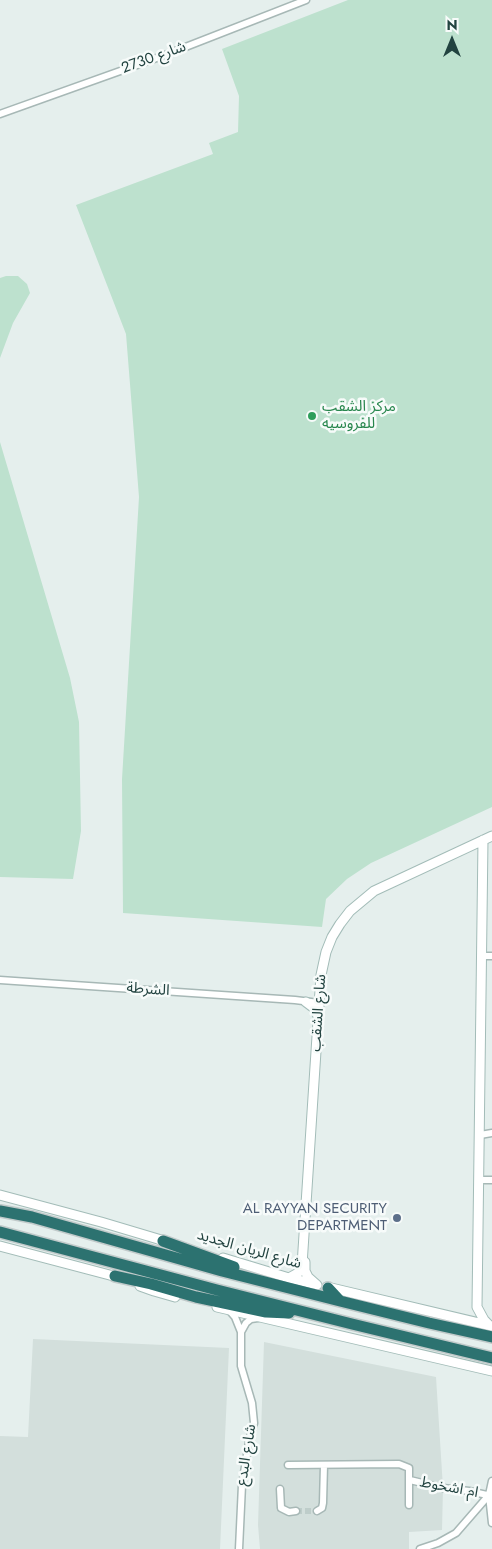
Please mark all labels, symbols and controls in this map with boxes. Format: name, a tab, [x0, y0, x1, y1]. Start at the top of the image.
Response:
north arrow	[427, 15, 477, 65]
text: N	[446, 15, 458, 35]
street label: شارع 2730	[119, 38, 189, 78]
place label: مركز الشقب للفروسيه	[322, 398, 396, 433]
marker: مركز الشقب للفروسيه	[306, 410, 318, 422]
street label: شارع الشقب	[307, 974, 331, 1052]
street label: الشرطة	[126, 980, 170, 1000]
place label: AL RAYYAN SECURITY DEPARTMENT	[243, 1200, 387, 1235]
marker: AL RAYYAN SECURITY DEPARTMENT	[391, 1212, 403, 1224]
street label: شارع الريان الجديد	[195, 1226, 303, 1274]
street label: شارع البدع	[233, 1423, 261, 1487]
street label: ام اشخوط	[418, 1474, 480, 1502]

